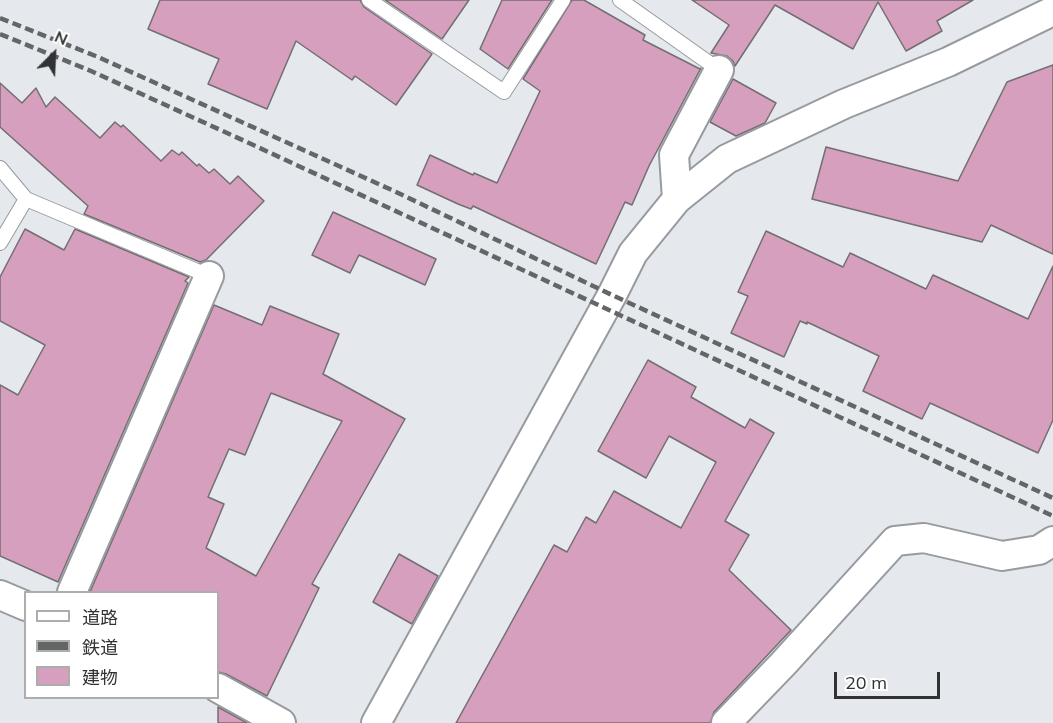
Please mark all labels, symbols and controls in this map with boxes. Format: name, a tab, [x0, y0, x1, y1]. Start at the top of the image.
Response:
north arrow	[24, 24, 84, 84]
text: N	[52, 26, 71, 49]
legend	[24, 591, 219, 699]
text: 道路	[82, 606, 118, 629]
text: 鉄道	[82, 636, 118, 659]
scale bar	[837, 660, 944, 698]
text: 建物	[82, 666, 118, 689]
text: 20 m	[845, 671, 887, 694]

